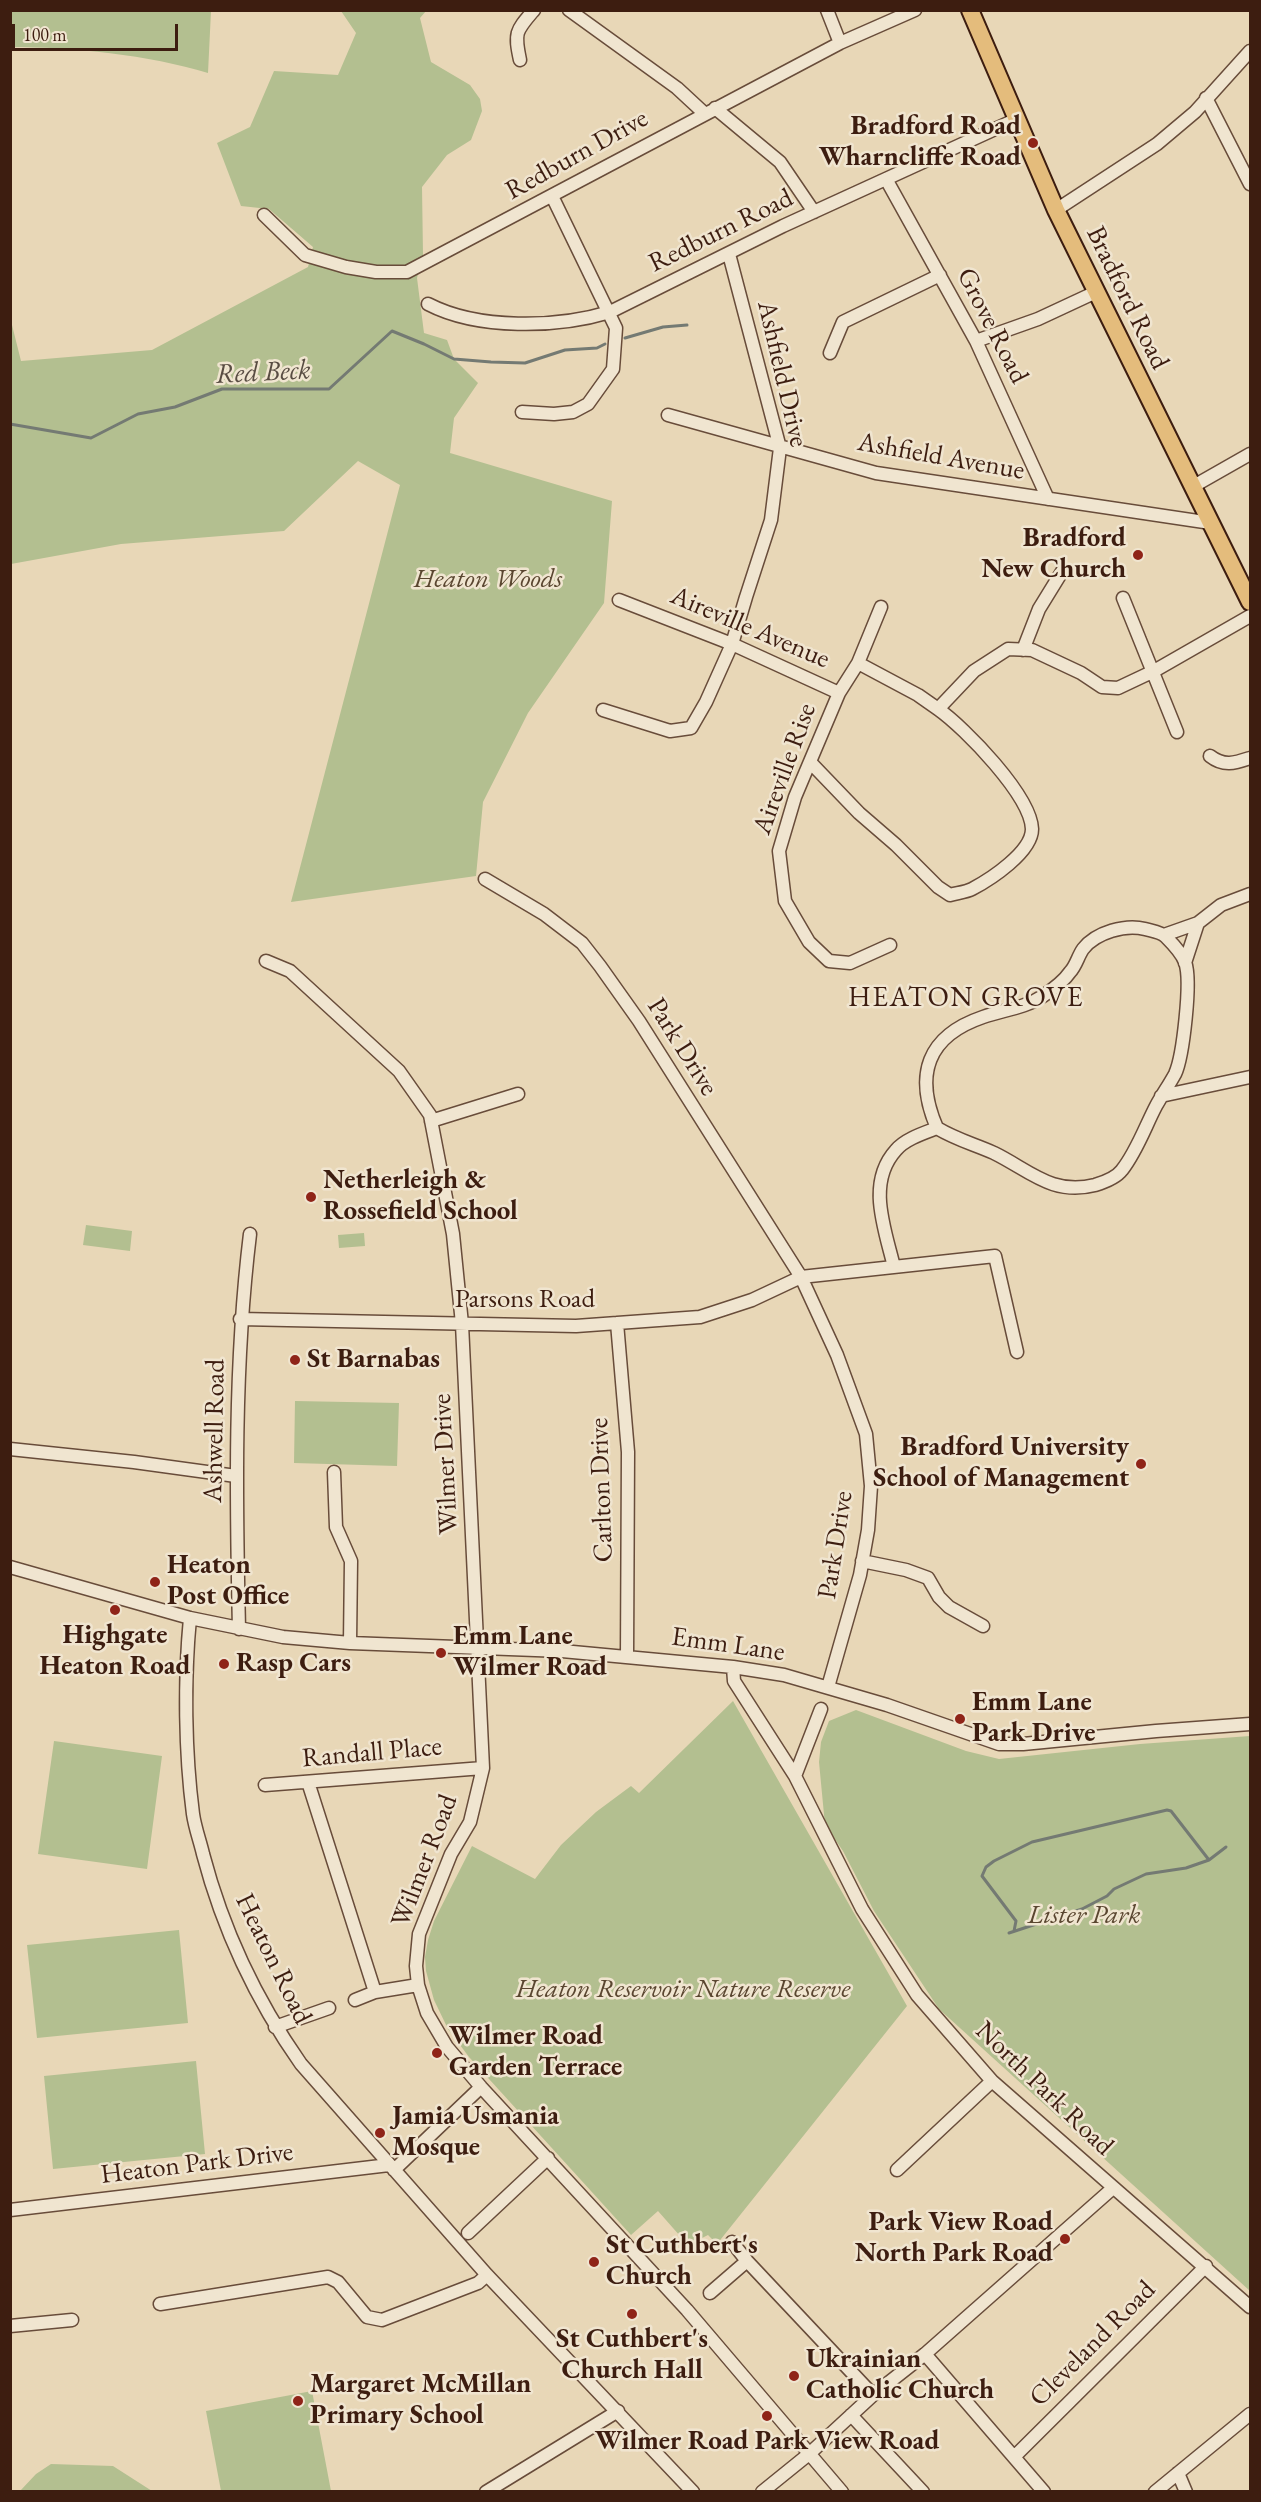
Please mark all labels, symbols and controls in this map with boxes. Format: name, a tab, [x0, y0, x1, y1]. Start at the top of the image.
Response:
scale bar	[15, 12, 182, 50]
text: 100 m	[23, 23, 67, 46]
street label: Redburn Drive	[500, 103, 654, 207]
place label: Bradford Road Wharncliffe Road	[819, 111, 1021, 174]
marker: Bradford Road Wharncliffe Road	[1026, 136, 1040, 150]
street label: Redburn Road	[644, 182, 798, 280]
street label: Bradford Road	[1078, 221, 1176, 375]
street label: Grove Road	[949, 263, 1035, 389]
street label: Ashfield Drive	[749, 298, 815, 450]
water label: Red Beck	[215, 354, 311, 392]
street label: Ashfield Avenue	[855, 426, 1027, 488]
place label: Bradford New Church	[981, 523, 1126, 586]
marker: Bradford New Church	[1131, 548, 1145, 562]
park label: Heaton Woods	[414, 564, 562, 596]
street label: Aireville Avenue	[666, 580, 834, 676]
street label: Aireville Rise	[746, 699, 824, 839]
district label: HEATON GROVE	[848, 981, 1084, 1015]
street label: Park Drive	[639, 992, 725, 1102]
place label: Netherleigh & Rossefield School	[323, 1165, 518, 1228]
marker: Netherleigh & Rossefield School	[304, 1190, 318, 1204]
street label: Parsons Road	[455, 1284, 595, 1316]
place label: St Barnabas	[307, 1344, 440, 1376]
marker: St Barnabas	[288, 1353, 302, 1367]
street label: Ashwell Road	[198, 1359, 232, 1503]
street label: Wilmer Drive	[426, 1393, 466, 1535]
street label: Carlton Drive	[583, 1417, 621, 1563]
place label: Bradford University School of Management	[873, 1432, 1129, 1495]
marker: Bradford University School of Management	[1134, 1457, 1148, 1471]
street label: Park Drive	[811, 1489, 861, 1601]
place label: Heaton Post Office	[167, 1550, 289, 1613]
marker: Heaton Post Office	[148, 1575, 162, 1589]
marker: Highgate Heaton Road	[108, 1603, 122, 1617]
place label: Highgate Heaton Road	[40, 1620, 190, 1683]
place label: Emm Lane Wilmer Road	[453, 1621, 607, 1684]
street label: Emm Lane	[669, 1621, 787, 1669]
marker: Emm Lane Wilmer Road	[434, 1646, 448, 1660]
place label: Rasp Cars	[236, 1648, 351, 1680]
marker: Rasp Cars	[217, 1657, 231, 1671]
place label: Emm Lane Park Drive	[972, 1687, 1096, 1750]
marker: Emm Lane Park Drive	[953, 1712, 967, 1726]
street label: Randall Place	[301, 1731, 443, 1775]
street label: Wilmer Road	[385, 1790, 465, 1932]
street label: Heaton Road	[227, 1888, 319, 2030]
park label: Lister Park	[1027, 1900, 1141, 1932]
park label: Heaton Reservoir Nature Reserve	[516, 1974, 850, 2006]
street label: North Park Road	[968, 2015, 1120, 2163]
place label: Wilmer Road Garden Terrace	[449, 2021, 622, 2084]
marker: Wilmer Road Garden Terrace	[430, 2046, 444, 2060]
place label: Jamia Usmania Mosque	[392, 2101, 559, 2164]
marker: Jamia Usmania Mosque	[373, 2126, 387, 2140]
street label: Heaton Park Drive	[99, 2136, 295, 2192]
place label: Park View Road North Park Road	[855, 2207, 1053, 2270]
place label: St Cuthbert's Church	[606, 2230, 758, 2293]
marker: Park View Road North Park Road	[1058, 2232, 1072, 2246]
marker: St Cuthbert's Church	[587, 2255, 601, 2269]
street label: Cleveland Road	[1023, 2274, 1163, 2414]
marker: St Cuthbert's Church Hall	[625, 2307, 639, 2321]
place label: St Cuthbert's Church Hall	[556, 2324, 708, 2387]
place label: Ukrainian Catholic Church	[806, 2344, 994, 2407]
place label: Margaret McMillan Primary School	[310, 2369, 531, 2432]
marker: Ukrainian Catholic Church	[787, 2369, 801, 2383]
marker: Margaret McMillan Primary School	[291, 2394, 305, 2408]
marker: Wilmer Road Park View Road	[760, 2409, 774, 2423]
place label: Wilmer Road Park View Road	[595, 2426, 939, 2458]

